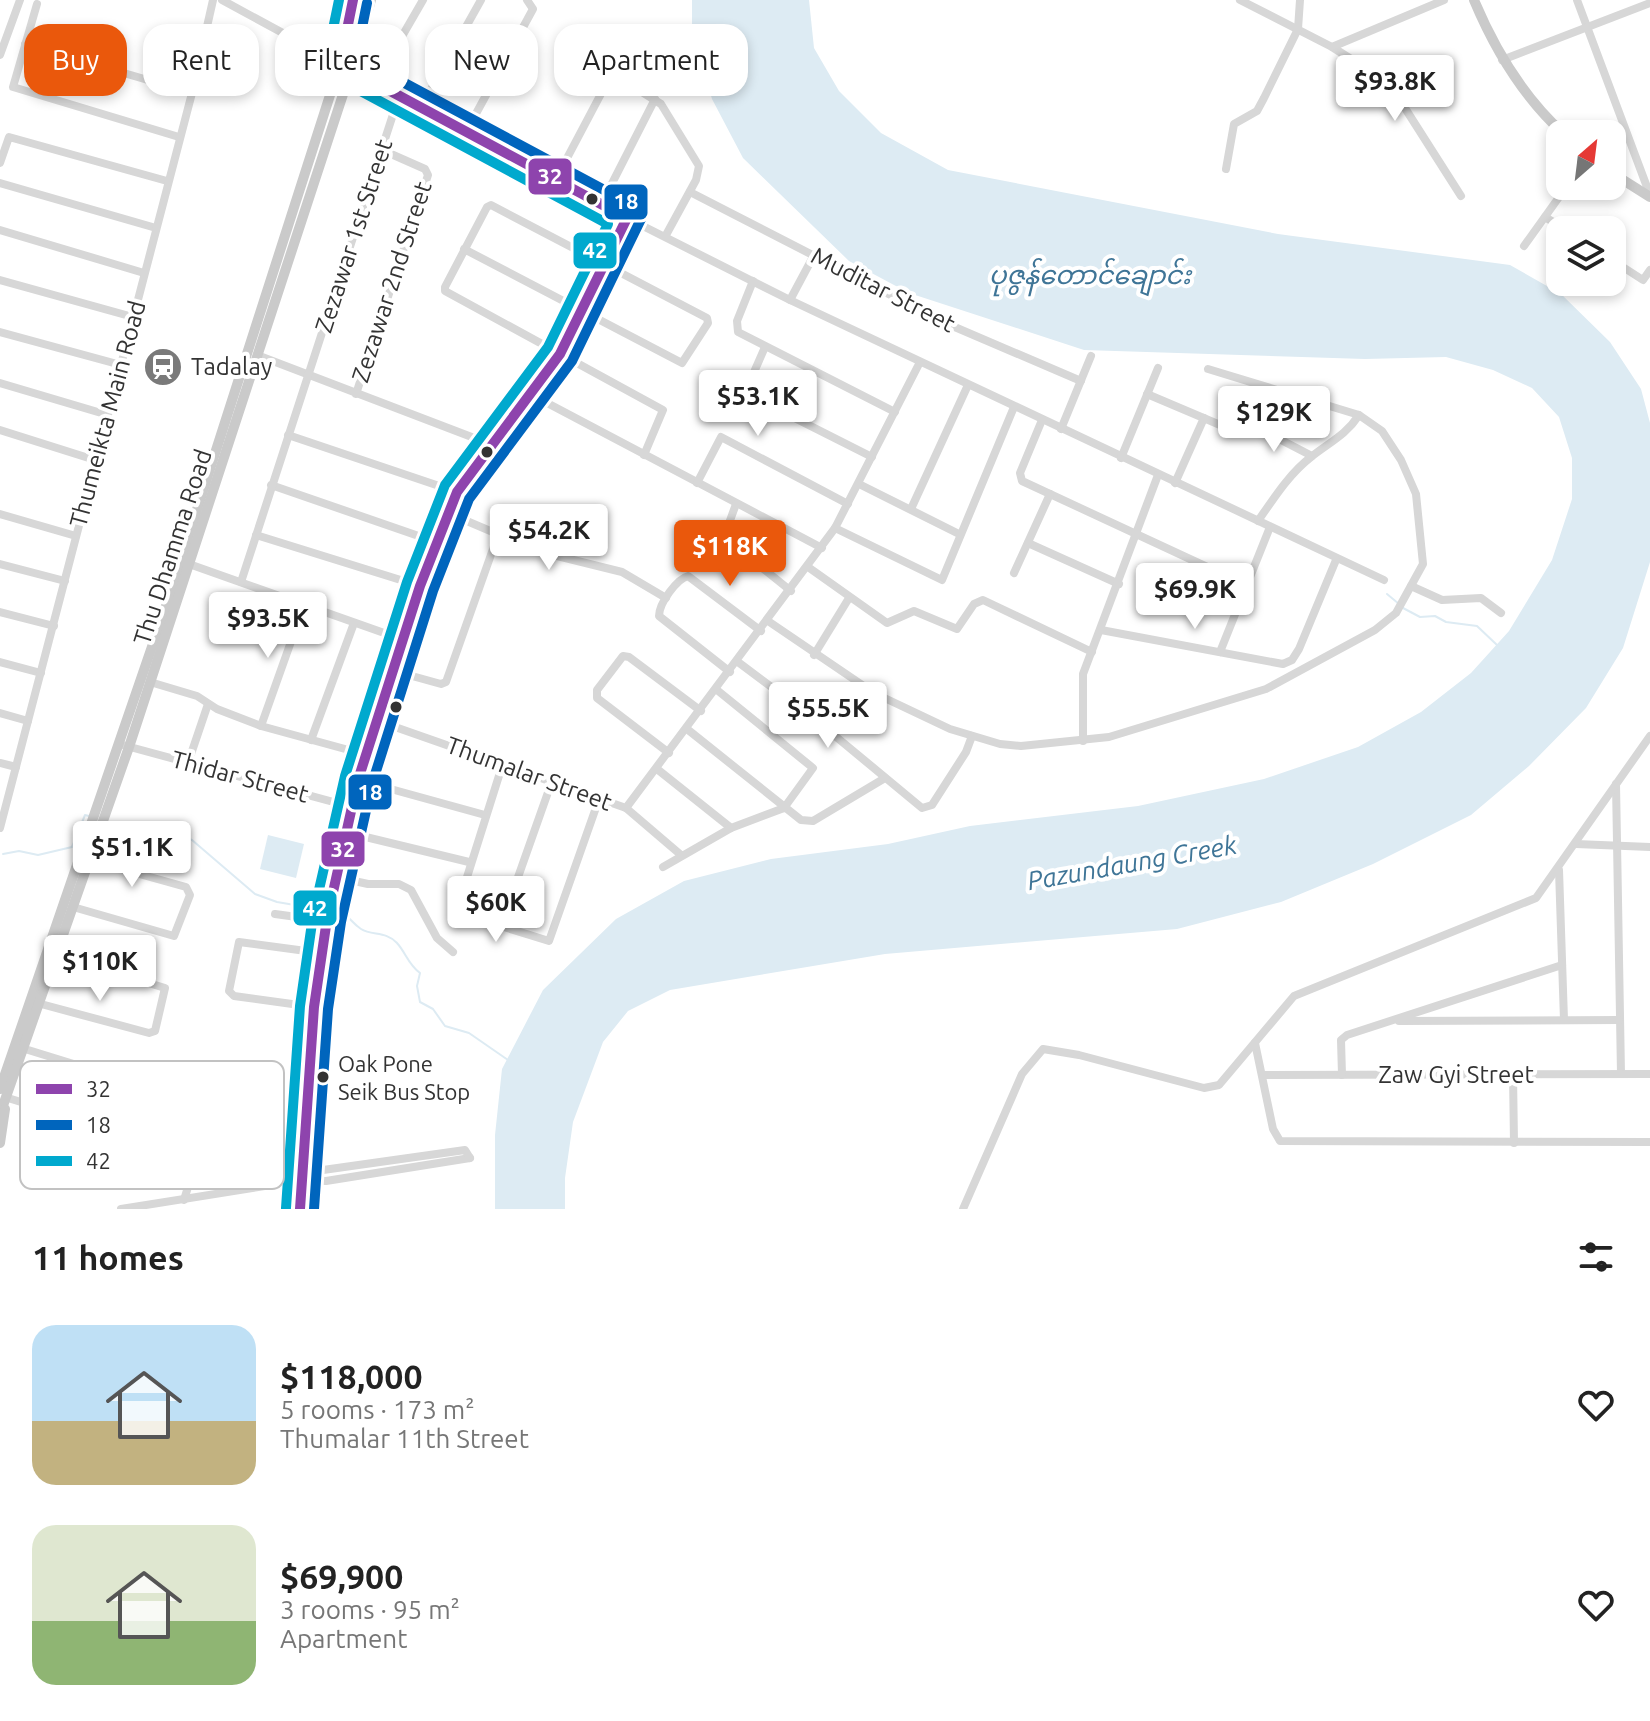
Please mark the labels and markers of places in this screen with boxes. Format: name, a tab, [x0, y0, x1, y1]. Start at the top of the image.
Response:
pin: $93.8K	[1330, 55, 1460, 123]
unlabelled marker	[584, 191, 600, 207]
station icon: Tadalay	[142, 346, 184, 388]
place label: Tadalay	[191, 353, 273, 380]
pin: $53.1K	[693, 370, 823, 438]
pin: $129K	[1218, 386, 1330, 454]
unlabelled marker	[479, 444, 495, 460]
pin: $54.2K	[484, 504, 614, 572]
pin: $118K	[674, 520, 786, 588]
pin: $69.9K	[1130, 563, 1260, 631]
pin: $93.5K	[203, 592, 333, 660]
pin: $55.5K	[763, 682, 893, 750]
unlabelled marker	[388, 699, 404, 715]
pin: $51.1K	[67, 821, 197, 889]
pin: $60K	[449, 876, 543, 944]
pin: $110K	[44, 935, 156, 1003]
place label: Oak Pone Seik Bus Stop	[338, 1051, 470, 1104]
marker: Oak Pone Seik Bus Stop	[315, 1069, 331, 1085]

